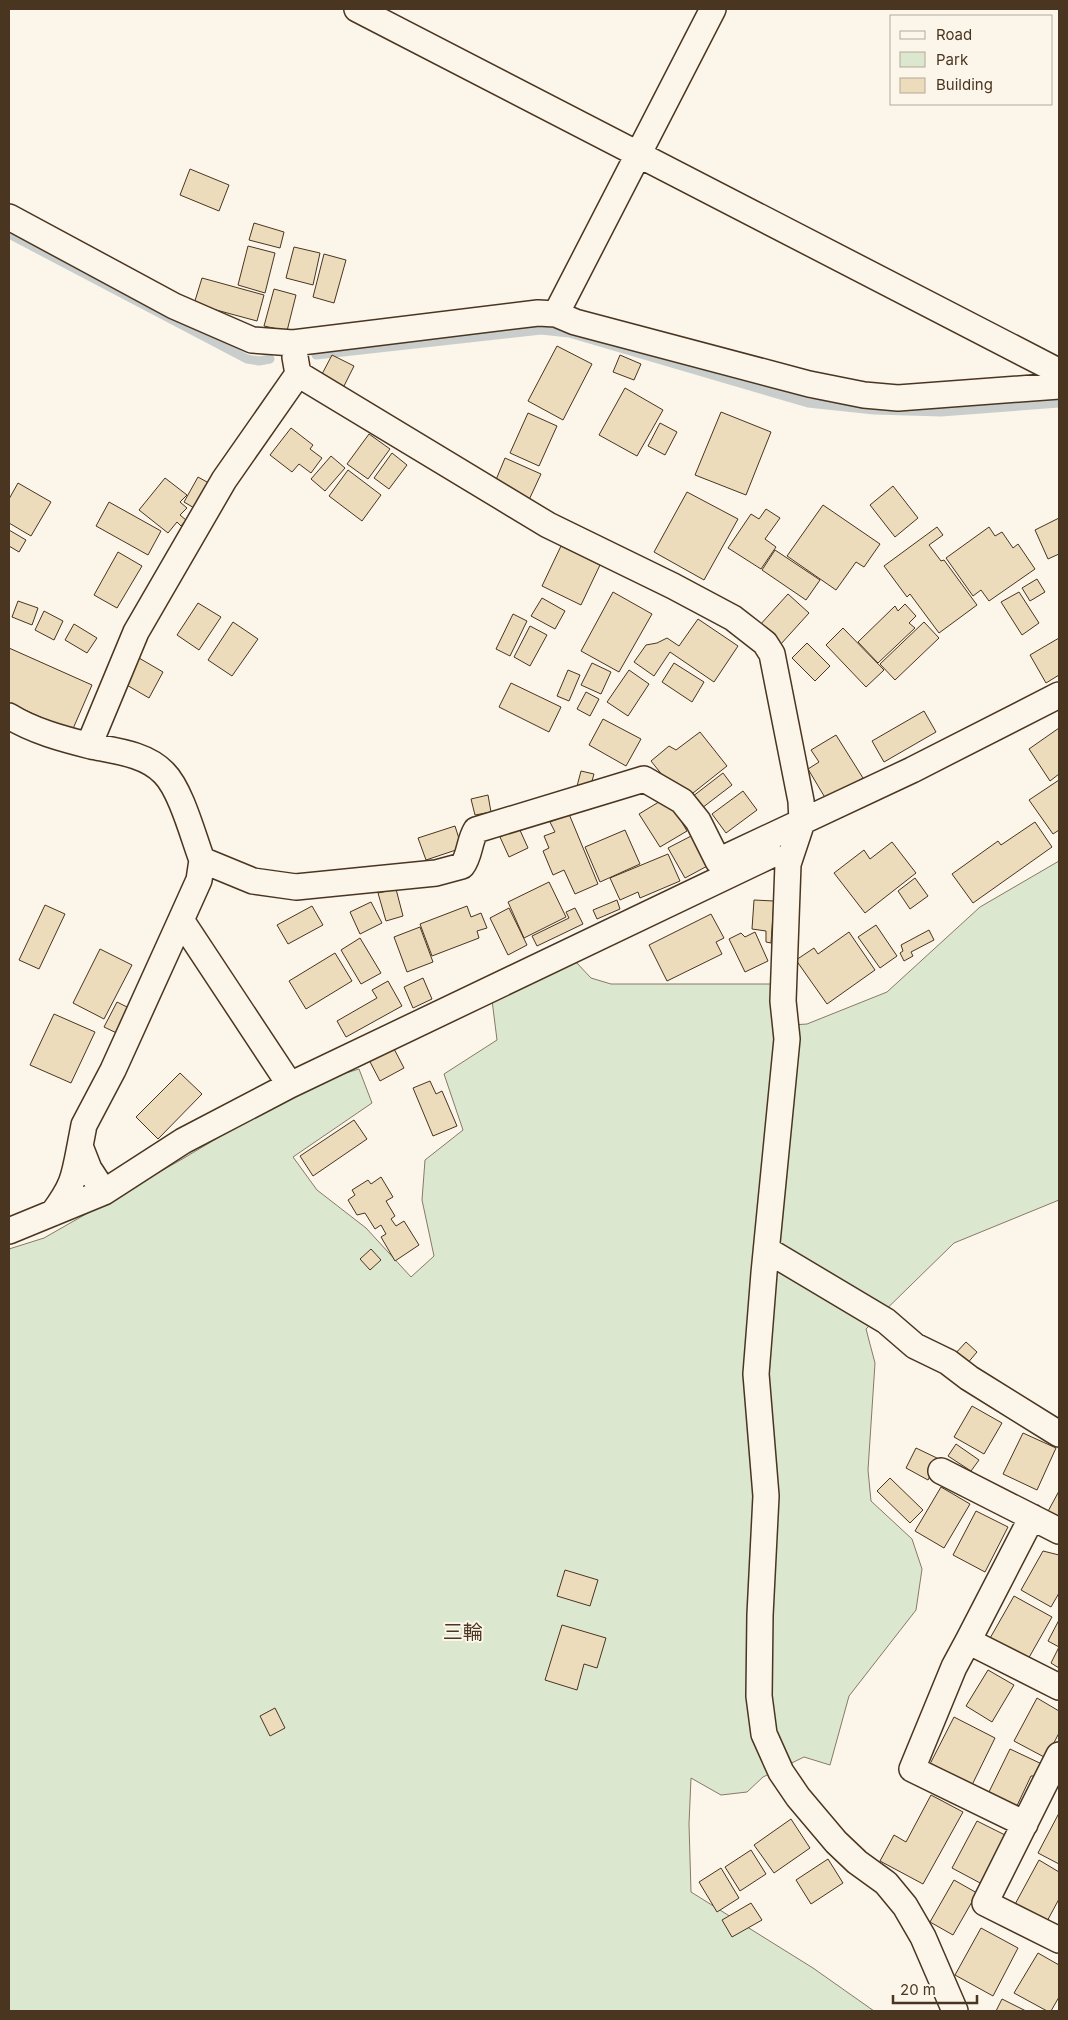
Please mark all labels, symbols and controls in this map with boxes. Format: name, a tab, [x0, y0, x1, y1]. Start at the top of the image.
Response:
legend	[890, 15, 1053, 105]
text: Road	[936, 25, 972, 44]
text: Park	[936, 50, 969, 69]
text: Building	[936, 75, 993, 94]
district label: 三輪	[443, 1620, 483, 1644]
scale bar	[893, 1972, 977, 2004]
text: 20 m	[900, 1980, 936, 1999]

